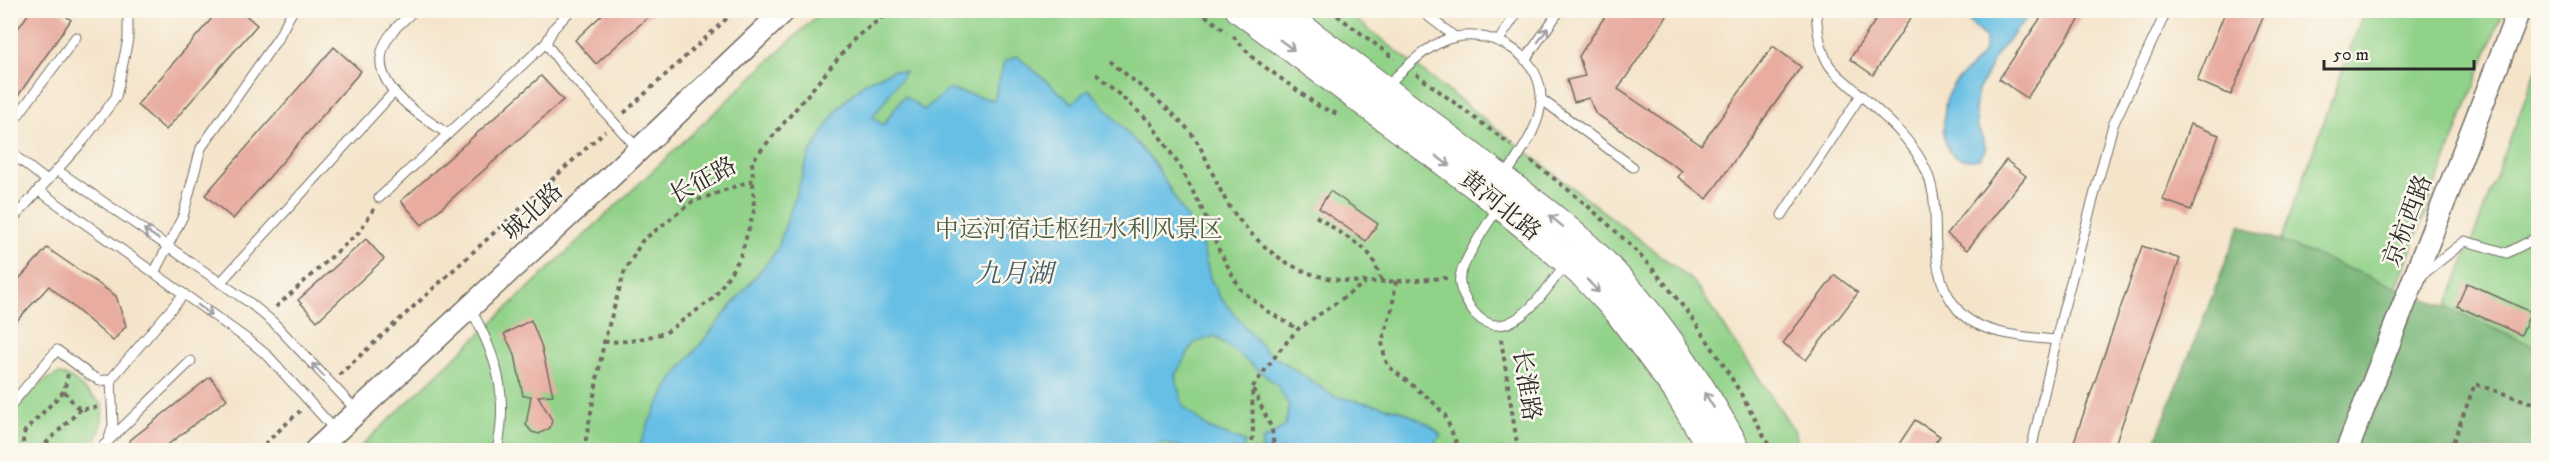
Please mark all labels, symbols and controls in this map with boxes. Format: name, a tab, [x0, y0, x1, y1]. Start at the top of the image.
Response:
one-way arrow	[1537, 28, 1549, 44]
scale bar	[2324, 33, 2474, 71]
one-way arrow	[1278, 39, 1294, 51]
text: 50 m	[2333, 44, 2369, 66]
street label: 长征路	[664, 151, 742, 211]
one-way arrow	[1435, 155, 1451, 167]
street label: 黄河北路	[1453, 164, 1547, 248]
street label: 京杭西路	[2377, 171, 2439, 271]
street label: 城北路	[496, 176, 570, 248]
one-way arrow	[1548, 214, 1564, 227]
park label: 中运河宿迁枢纽水利风景区	[935, 215, 1223, 245]
one-way arrow	[143, 228, 159, 240]
water label: 九月湖	[975, 258, 1057, 291]
one-way arrow	[1586, 278, 1600, 293]
one-way arrow	[197, 304, 213, 316]
street label: 长淮路	[1506, 347, 1546, 423]
one-way arrow	[310, 362, 325, 377]
one-way arrow	[1703, 392, 1715, 409]

